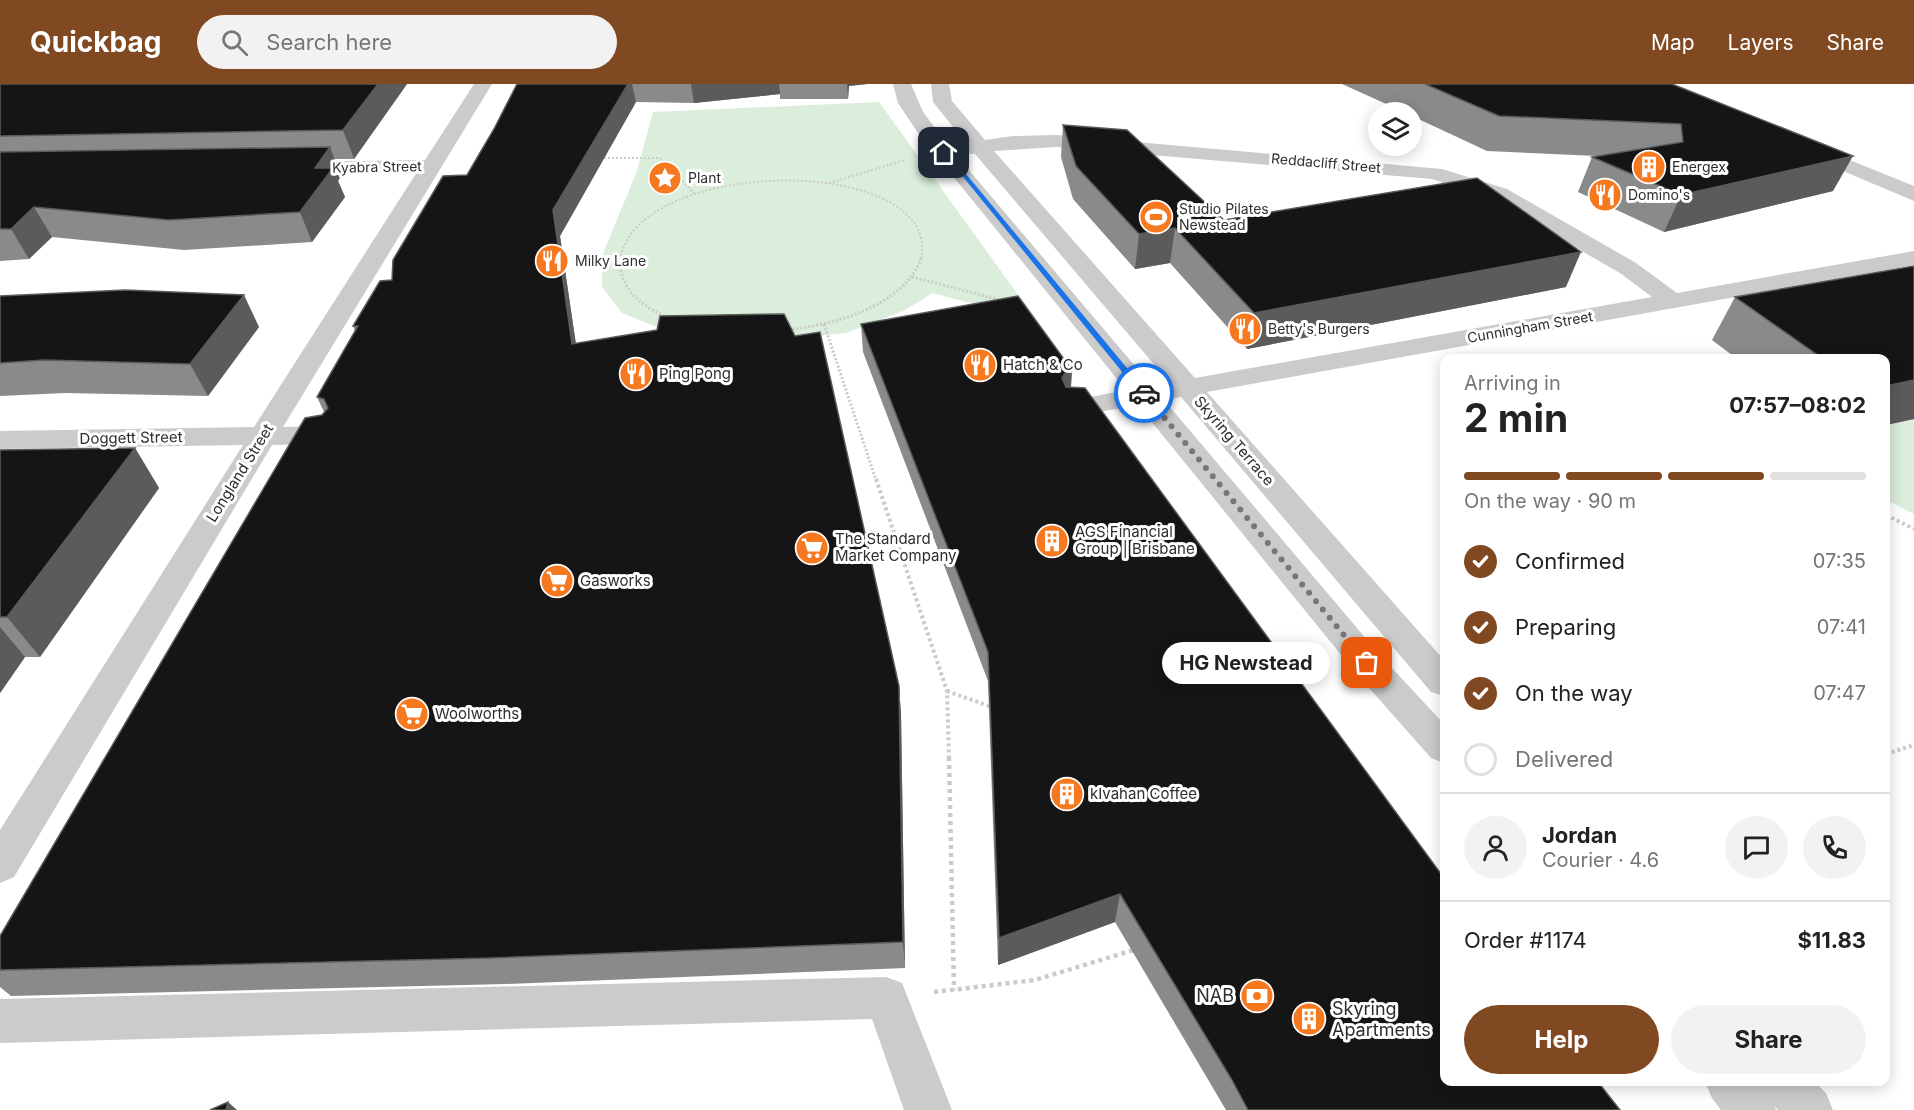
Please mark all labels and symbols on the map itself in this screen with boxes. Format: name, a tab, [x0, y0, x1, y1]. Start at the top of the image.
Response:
pin	[918, 127, 969, 178]
street label: Reddacliff Street	[1271, 149, 1382, 176]
building icon: Energex	[1631, 149, 1667, 185]
street label: Kyabra Street	[332, 157, 422, 176]
place label: Energex	[1672, 158, 1726, 175]
place icon: Plant	[647, 160, 683, 196]
place label: Plant	[688, 169, 721, 186]
restaurant icon: Domino's	[1587, 177, 1623, 213]
place label: Domino's	[1628, 186, 1690, 203]
sports icon: Studio Pilates Newstead	[1138, 199, 1174, 235]
place label: Studio Pilates Newstead	[1179, 200, 1269, 233]
restaurant icon: Milky Lane	[534, 243, 570, 279]
place label: Milky Lane	[575, 252, 646, 269]
street label: Cunningham Street	[1466, 307, 1594, 346]
restaurant icon: Betty's Burgers	[1227, 311, 1263, 347]
place label: Betty's Burgers	[1268, 320, 1370, 337]
restaurant icon: Hatch & Co	[962, 347, 998, 383]
place label: Hatch & Co	[1003, 355, 1083, 374]
restaurant icon: Ping Pong	[618, 356, 654, 392]
courier	[1114, 363, 1174, 423]
place label: Ping Pong	[659, 364, 731, 383]
street label: Skyring Terrace	[1190, 392, 1278, 489]
street label: Longland Street	[202, 420, 277, 525]
street label: Doggett Street	[79, 427, 183, 448]
place label: AGS Financial Group | Brisbane	[1075, 522, 1195, 558]
building icon: AGS Financial Group | Brisbane	[1034, 523, 1070, 559]
place label: The Standard Market Company	[835, 529, 957, 565]
supermarket icon: The Standard Market Company	[794, 530, 830, 566]
supermarket icon: Gasworks	[539, 563, 575, 599]
place label: Gasworks	[580, 571, 651, 590]
pin	[1341, 637, 1392, 688]
callout: HG Newstead	[1163, 642, 1331, 684]
supermarket icon: Woolworths	[394, 696, 430, 732]
place label: Woolworths	[435, 704, 519, 723]
building icon: kIvahan Coffee	[1049, 776, 1085, 812]
place label: kIvahan Coffee	[1090, 784, 1197, 803]
bank icon: NAB	[1239, 978, 1275, 1014]
place label: NAB	[1196, 985, 1234, 1006]
place label: Skyring Apartments	[1332, 998, 1431, 1040]
building icon: Skyring Apartments	[1291, 1001, 1327, 1037]

